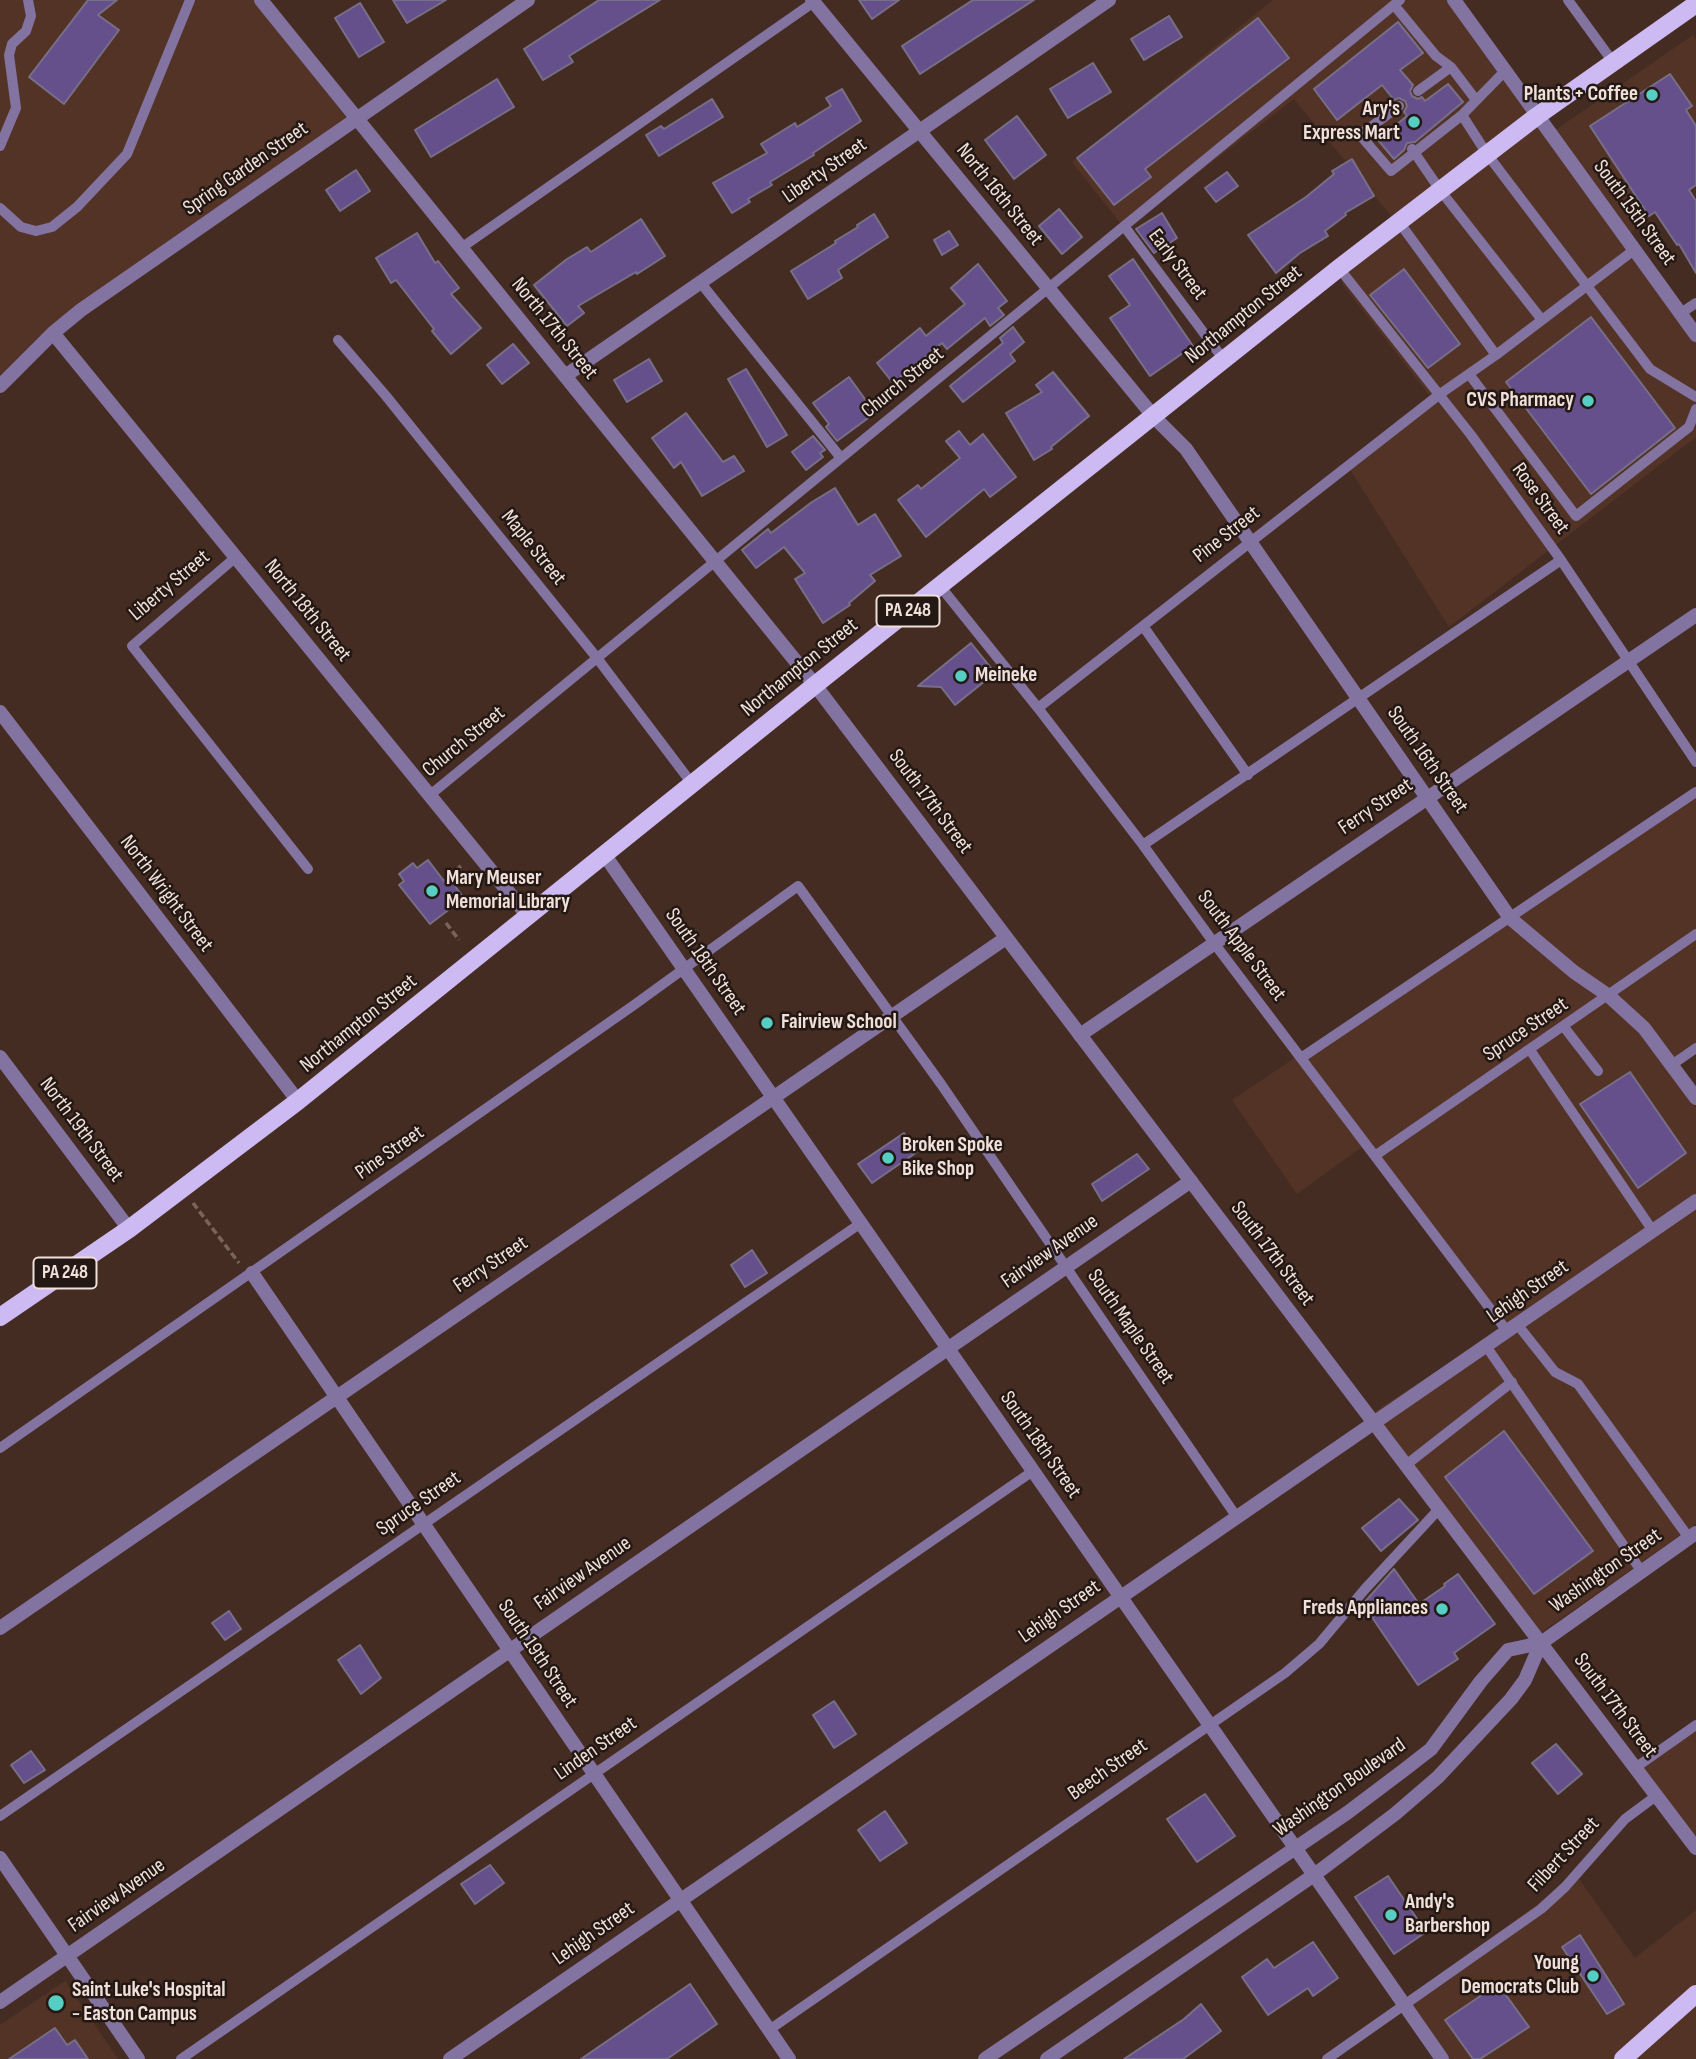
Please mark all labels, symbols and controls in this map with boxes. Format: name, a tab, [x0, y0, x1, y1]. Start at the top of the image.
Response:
place label: Plants + Coffee	[1524, 82, 1638, 108]
marker: Plants + Coffee	[1644, 87, 1660, 103]
place label: Ary's Express Mart	[1303, 97, 1400, 147]
marker: Ary's Express Mart	[1406, 114, 1422, 130]
street label: Spring Garden Street	[179, 117, 313, 221]
street label: Liberty Street	[778, 133, 872, 209]
street label: North 16th Street	[950, 139, 1048, 251]
street label: South 15th Street	[1587, 155, 1681, 271]
street label: Early Street	[1142, 225, 1212, 305]
street label: Northampton Street	[1181, 260, 1307, 370]
street label: North 17th Street	[505, 273, 603, 385]
street label: Church Street	[857, 342, 949, 424]
place label: CVS Pharmacy	[1466, 388, 1574, 414]
marker: CVS Pharmacy	[1580, 393, 1596, 409]
street label: Rose Street	[1506, 459, 1574, 539]
street label: Pine Street	[1189, 501, 1265, 569]
street label: Maple Street	[495, 505, 571, 591]
street label: Liberty Street	[125, 545, 215, 627]
street label: North 18th Street	[258, 555, 356, 667]
road number: PA 248	[876, 596, 940, 626]
street label: Northampton Street	[737, 613, 863, 723]
place label: Meineke	[975, 663, 1037, 689]
marker: Meineke	[953, 668, 969, 684]
street label: Church Street	[418, 701, 510, 783]
street label: South 16th Street	[1381, 702, 1473, 818]
street label: South 17th Street	[883, 745, 977, 859]
street label: Ferry Street	[1334, 773, 1418, 841]
street label: North Wright Street	[114, 831, 218, 957]
place label: Mary Meuser Memorial Library	[446, 866, 570, 916]
marker: Mary Meuser Memorial Library	[424, 883, 440, 899]
street label: South Apple Street	[1191, 886, 1291, 1006]
street label: South 18th Street	[659, 904, 751, 1020]
street label: Northampton Street	[296, 969, 422, 1079]
street label: Spruce Street	[1479, 992, 1573, 1068]
place label: Fairview School	[781, 1010, 897, 1036]
marker: Fairview School	[759, 1015, 775, 1031]
street label: North 19th Street	[34, 1073, 128, 1187]
street label: Pine Street	[351, 1120, 429, 1186]
place label: Broken Spoke Bike Shop	[902, 1133, 1003, 1183]
marker: Broken Spoke Bike Shop	[880, 1150, 896, 1166]
street label: South 17th Street	[1225, 1197, 1319, 1311]
street label: Fairview Avenue	[997, 1209, 1103, 1295]
street label: Ferry Street	[449, 1231, 533, 1299]
street label: Lehigh Street	[1482, 1255, 1574, 1329]
road number: PA 248	[34, 1258, 96, 1288]
street label: South Maple Street	[1081, 1265, 1179, 1389]
street label: South 18th Street	[994, 1387, 1086, 1503]
street label: Spruce Street	[372, 1466, 466, 1542]
street label: Washington Street	[1545, 1523, 1667, 1619]
street label: Fairview Avenue	[530, 1531, 636, 1617]
street label: Lehigh Street	[1014, 1575, 1106, 1649]
street label: South 19th Street	[492, 1595, 582, 1713]
place label: Freds Appliances	[1303, 1596, 1428, 1622]
marker: Freds Appliances	[1434, 1601, 1450, 1617]
street label: South 17th Street	[1568, 1649, 1662, 1763]
street label: Linden Street	[550, 1712, 642, 1786]
street label: Washington Boulevard	[1269, 1733, 1411, 1843]
street label: Beech Street	[1063, 1734, 1153, 1806]
street label: Filbert Street	[1523, 1812, 1605, 1898]
street label: Fairview Avenue	[64, 1853, 170, 1939]
place label: Andy's Barbershop	[1405, 1890, 1490, 1940]
street label: Lehigh Street	[548, 1897, 640, 1971]
marker: Andy's Barbershop	[1383, 1907, 1399, 1923]
place label: Young Democrats Club	[1461, 1951, 1579, 2001]
marker: Young Democrats Club	[1585, 1968, 1601, 1984]
place label: Saint Luke's Hospital - Easton Campus	[72, 1978, 226, 2028]
marker: Saint Luke's Hospital - Easton Campus	[46, 1993, 66, 2013]

